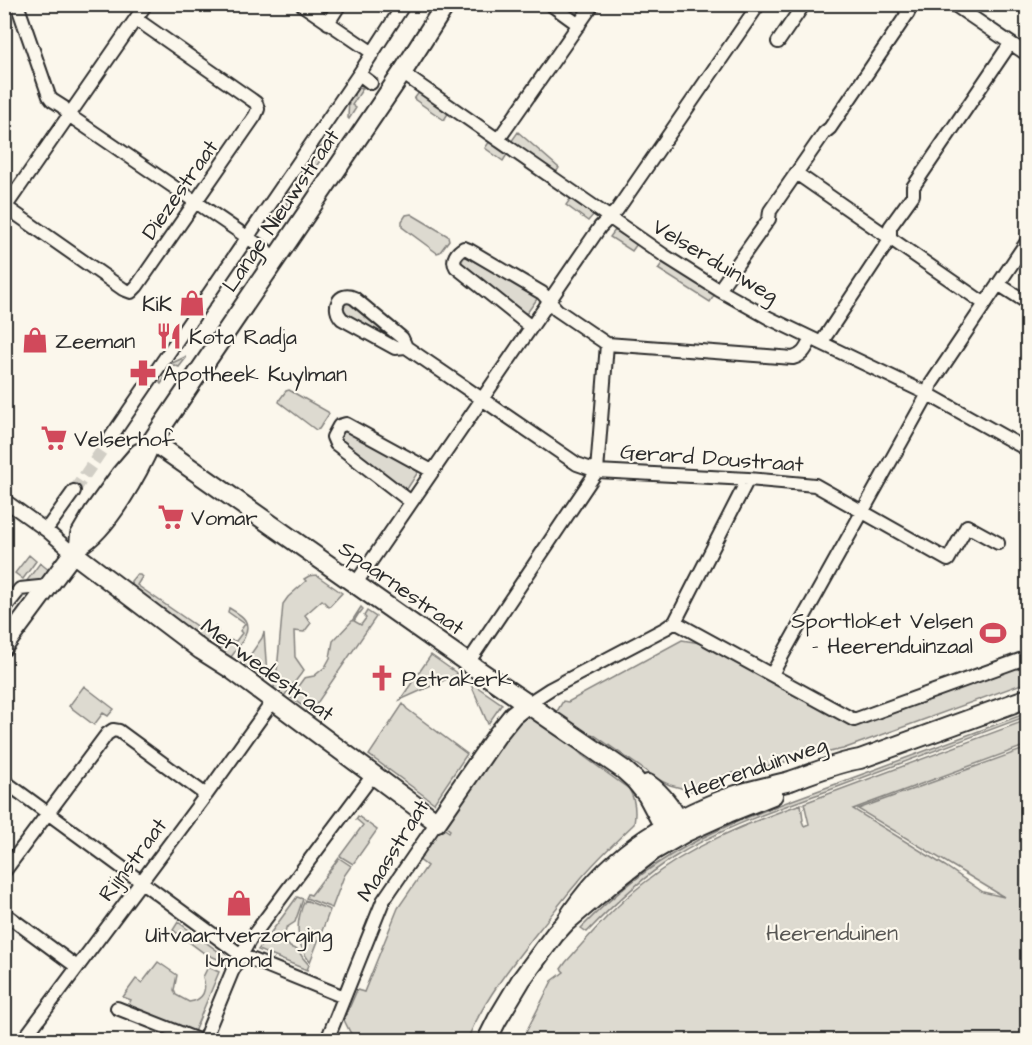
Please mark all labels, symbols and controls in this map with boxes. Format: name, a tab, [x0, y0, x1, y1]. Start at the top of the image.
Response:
street label: Lange Nieuwstraat	[215, 123, 348, 299]
street label: Diezestraat	[134, 134, 226, 246]
street label: Velserduinweg	[646, 211, 784, 312]
shop icon: KiK	[177, 288, 207, 318]
place label: KiK	[142, 289, 173, 320]
restaurant icon: Kota Radja	[154, 321, 184, 351]
place label: Kota Radja	[189, 322, 297, 353]
shop icon: Zeeman	[20, 325, 50, 355]
place label: Zeeman	[55, 326, 135, 357]
pharmacy icon: Apotheek Kuylman	[128, 358, 158, 388]
place label: Apotheek Kuylman	[163, 359, 347, 391]
supermarket icon: Velserhof	[39, 423, 69, 453]
place label: Velserhof	[74, 424, 176, 455]
street label: Gerard Doustraat	[619, 437, 805, 480]
supermarket icon: Vomar	[156, 502, 186, 532]
place label: Vomar	[191, 503, 258, 534]
street label: Spaarnestraat	[332, 533, 470, 643]
place label: Sportloket Velsen - Heerenduinzaal	[791, 606, 973, 662]
street label: Merwedestraat	[194, 611, 340, 729]
sports icon: Sportloket Velsen - Heerenduinzaal	[978, 618, 1008, 648]
church icon: Petrakerk	[367, 663, 397, 693]
place label: Petrakerk	[402, 664, 512, 695]
street label: Heerenduinweg	[680, 729, 832, 808]
street label: Maasstraat	[350, 794, 437, 908]
street label: Rijnstraat	[92, 812, 175, 908]
shop icon: Uitvaartverzorging IJmond	[224, 888, 254, 918]
park label: Heerenduinen	[766, 918, 898, 949]
place label: Uitvaartverzorging IJmond	[145, 920, 333, 976]

